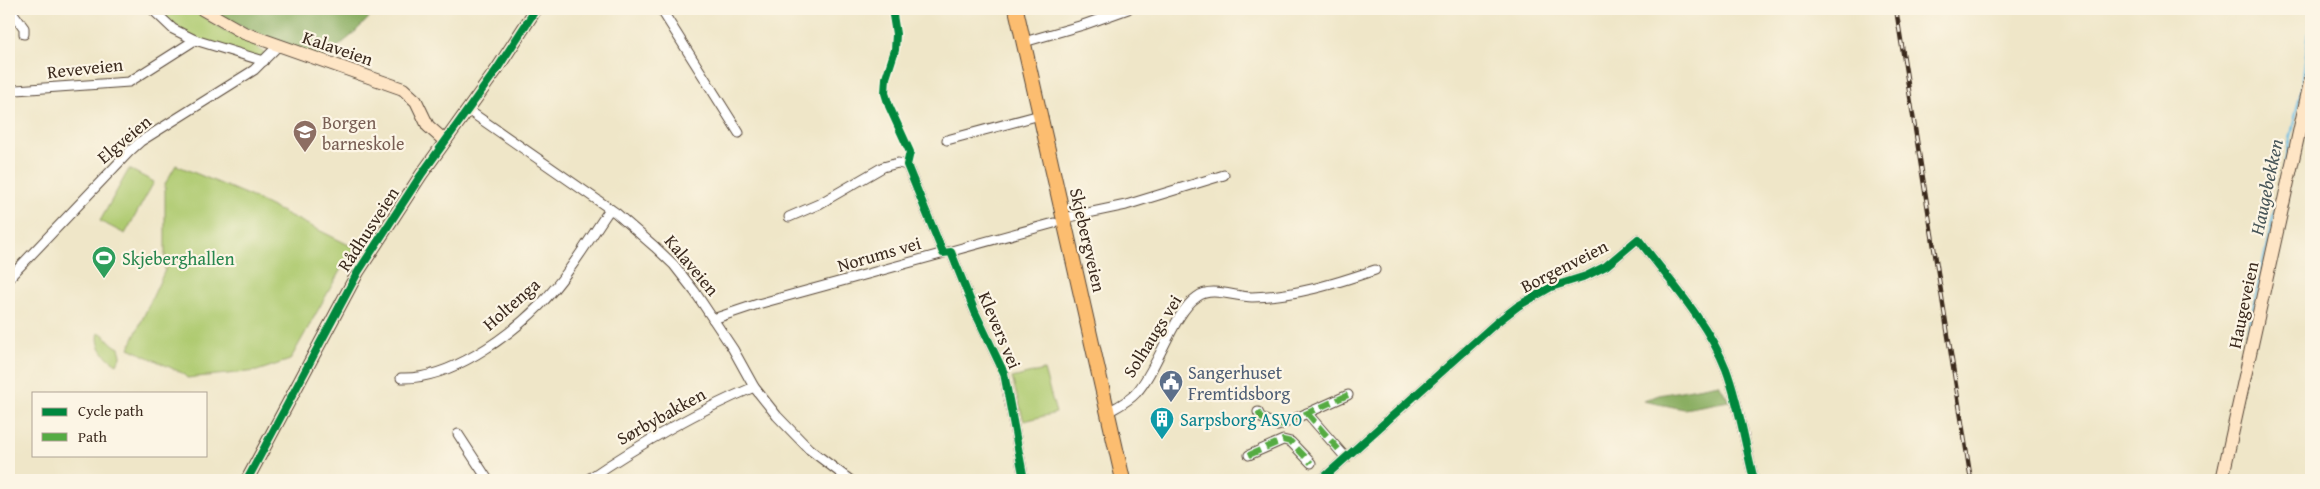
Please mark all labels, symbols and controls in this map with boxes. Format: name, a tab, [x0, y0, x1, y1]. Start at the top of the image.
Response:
street label: Kalaveien	[299, 23, 377, 73]
street label: Reveveien	[46, 51, 124, 85]
street label: Elgveien	[91, 108, 157, 170]
place label: Borgen barneskole	[322, 109, 404, 157]
school or university icon: Borgen barneskole	[292, 119, 318, 153]
water label: Haugebekken	[2242, 136, 2290, 239]
street label: Rådhusveien	[331, 181, 405, 277]
street label: Skjebergveien	[1063, 185, 1113, 295]
street label: Kalaveien	[658, 228, 726, 302]
street label: Norums vei	[834, 229, 924, 279]
street label: Borgenveien	[1516, 232, 1612, 300]
sports icon: Skjeberghallen	[91, 245, 117, 279]
place label: Skjeberghallen	[122, 245, 235, 272]
street label: Haugeveien	[2221, 259, 2265, 351]
street label: Holtenga	[476, 271, 546, 337]
street label: Klevers vei	[972, 287, 1028, 373]
street label: Solhaugs vei	[1116, 289, 1188, 383]
place label: Sangerhuset Fremtidsborg	[1188, 359, 1290, 407]
public building icon: Sangerhuset Fremtidsborg	[1158, 369, 1184, 403]
street label: Sørbybakken	[612, 380, 710, 452]
legend	[32, 392, 208, 456]
text: Cycle path	[78, 400, 144, 421]
building icon: Sarpsborg ASVO	[1149, 406, 1175, 440]
place label: Sarpsborg ASVO	[1180, 406, 1302, 433]
text: Path	[78, 426, 107, 447]

